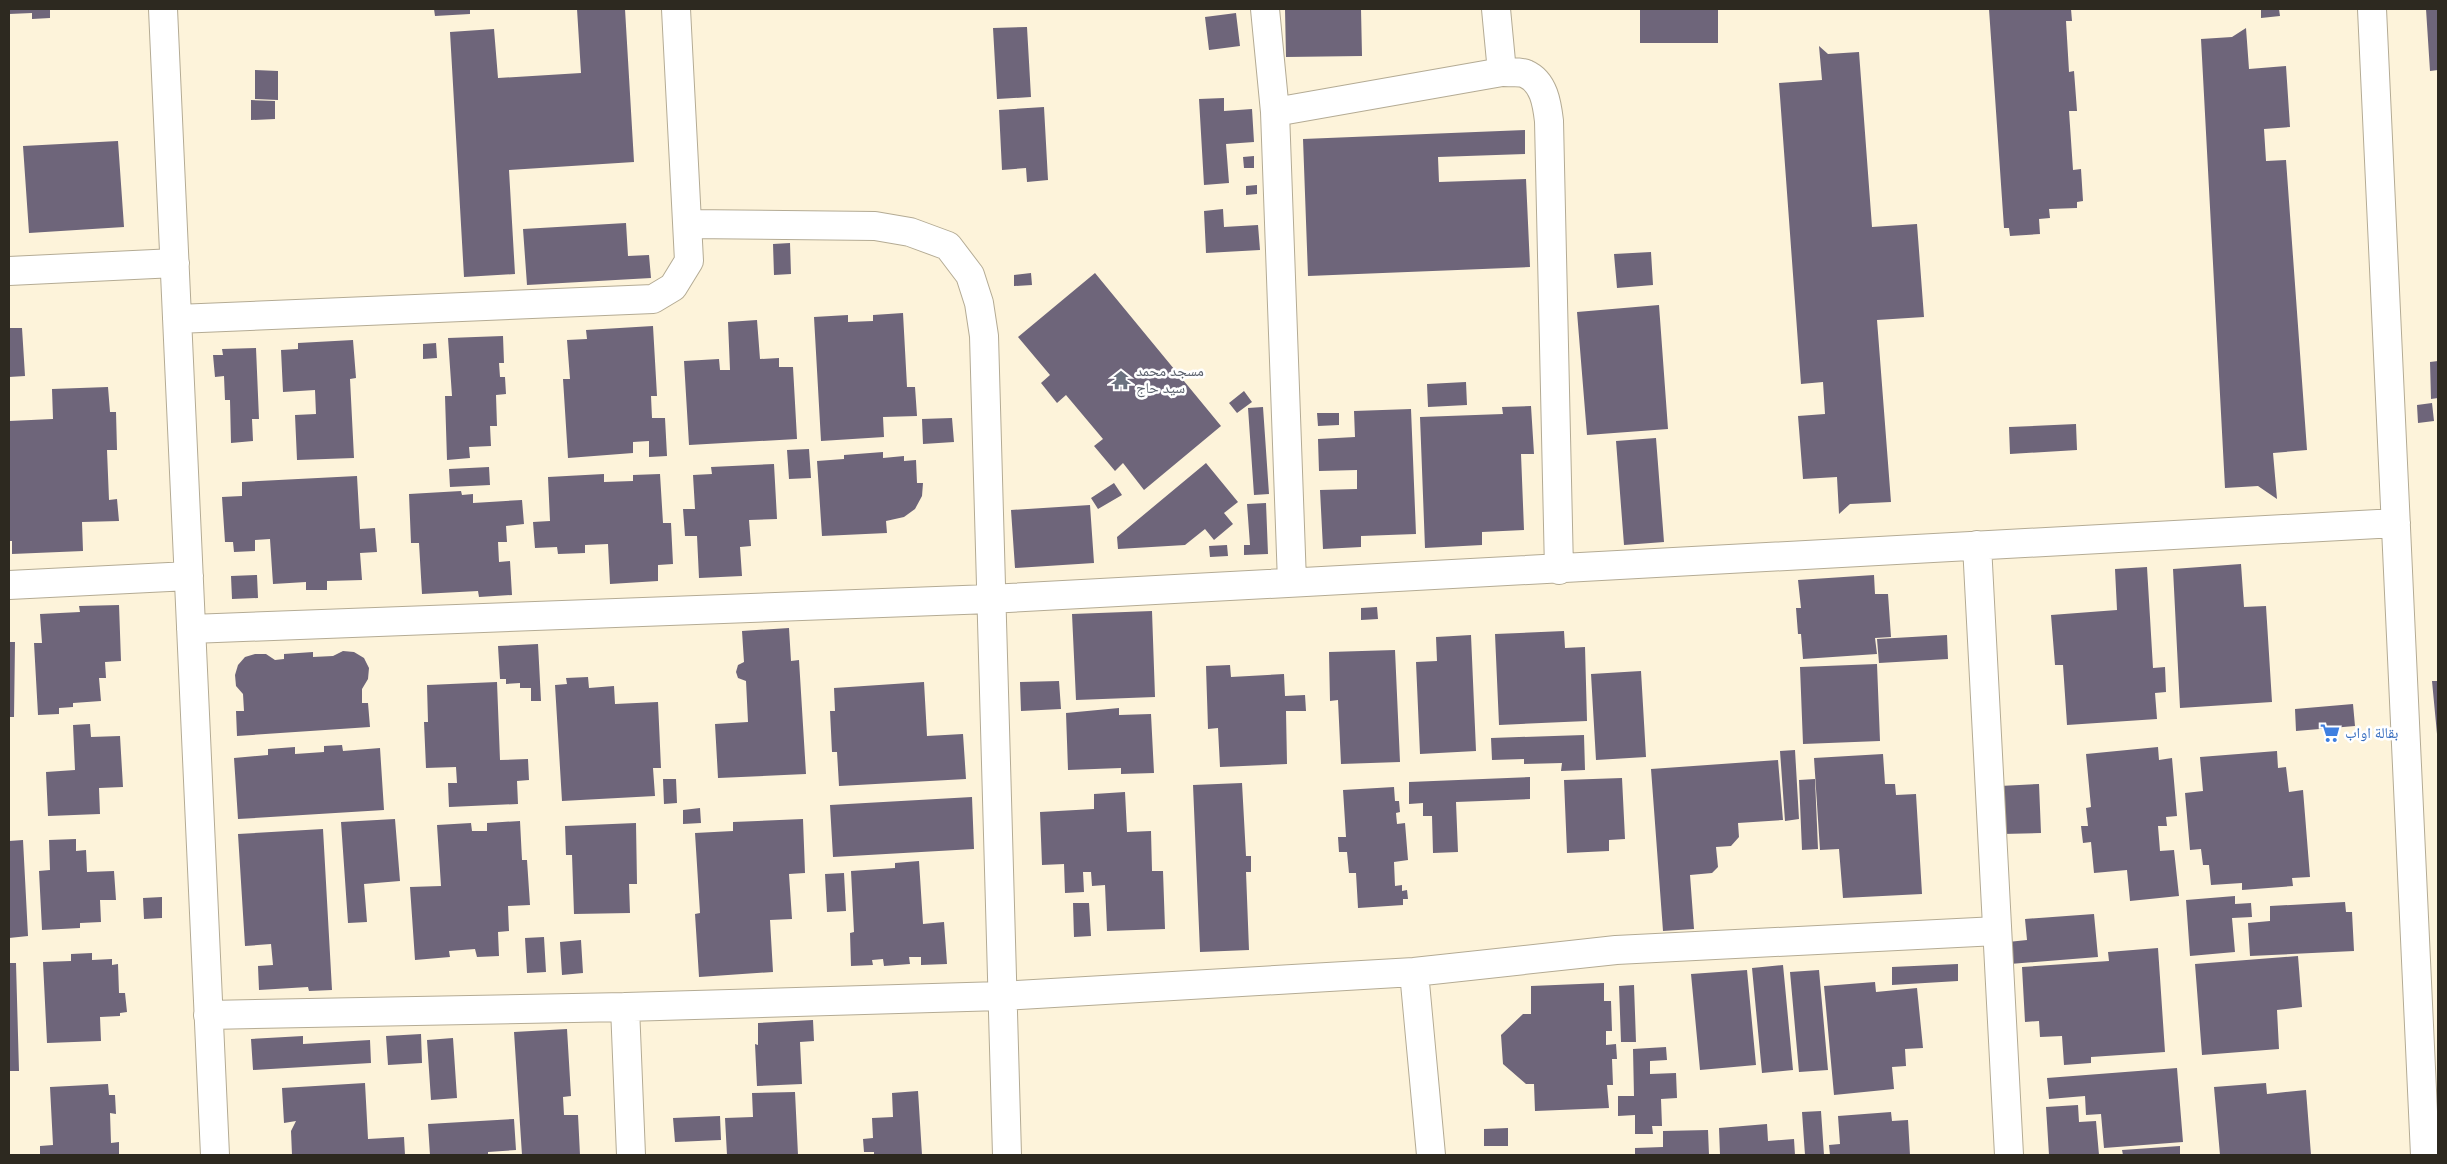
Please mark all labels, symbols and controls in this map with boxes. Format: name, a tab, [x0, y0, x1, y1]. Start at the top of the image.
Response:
place label: مسجد محمد سيد حاج	[1136, 362, 1204, 398]
temple icon: مسجد محمد سيد حاج	[1110, 369, 1132, 391]
supermarket icon: بقالة اواب	[2319, 722, 2341, 744]
place label: بقالة اواب	[2345, 724, 2398, 742]

